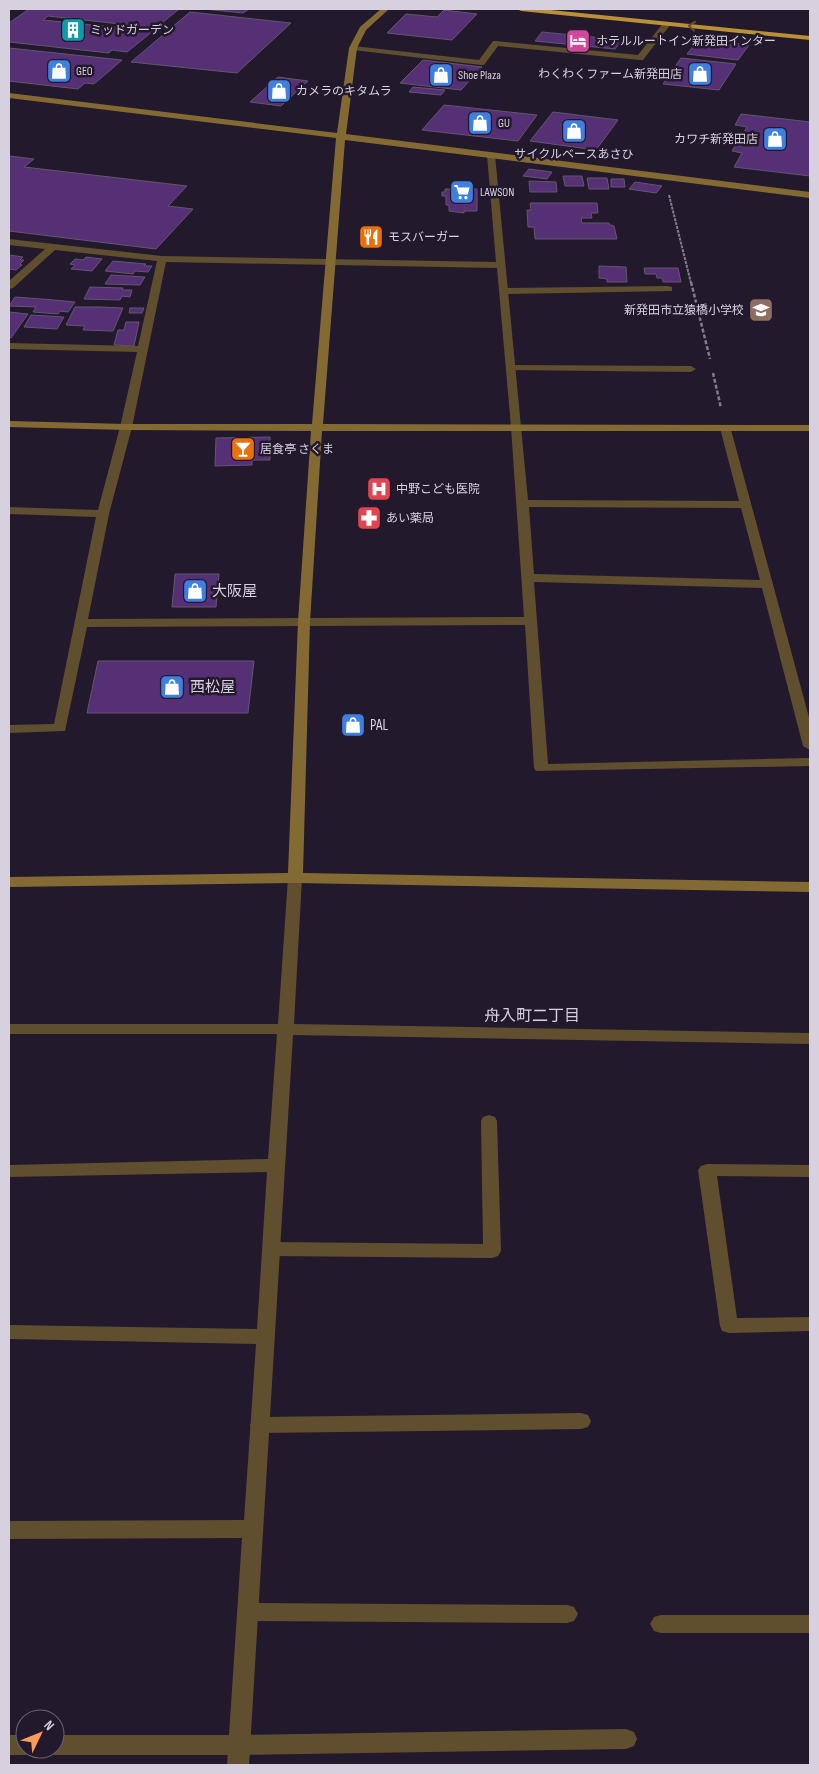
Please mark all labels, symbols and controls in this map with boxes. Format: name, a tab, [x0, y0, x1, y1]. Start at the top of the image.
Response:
building icon: ミッドガーデン	[60, 17, 86, 43]
one-way arrow	[688, 21, 696, 32]
place label: ミッドガーデン	[90, 23, 174, 38]
hotel icon: ホテルルートイン新発田インター	[565, 28, 591, 54]
place label: ホテルルートイン新発田インター	[596, 34, 776, 49]
shop icon: GEO	[46, 58, 72, 84]
shop icon: わくわくファーム新発田店	[687, 61, 713, 87]
shop icon: Shoe Plaza	[428, 62, 454, 88]
place label: GEO	[76, 64, 93, 79]
place label: わくわくファーム新発田店	[538, 67, 682, 82]
place label: Shoe Plaza	[458, 68, 501, 83]
shop icon: カメラのキタムラ	[266, 78, 292, 104]
place label: カメラのキタムラ	[296, 84, 391, 99]
shop icon: GU	[467, 110, 493, 136]
place label: GU	[498, 116, 510, 131]
shop icon: サイクルベースあさひ	[561, 118, 587, 144]
shop icon: カワチ新発田店	[762, 126, 788, 152]
place label: カワチ新発田店	[674, 132, 758, 147]
place label: サイクルベースあさひ	[515, 147, 633, 162]
supermarket icon: LAWSON	[449, 179, 475, 205]
place label: LAWSON	[480, 185, 514, 200]
restaurant icon: モスバーガー	[358, 224, 384, 250]
place label: モスバーガー	[388, 230, 460, 245]
school or university icon: 新発田市立猿橋小学校	[748, 297, 774, 323]
place label: 新発田市立猿橋小学校	[624, 303, 744, 318]
bar icon: 居食亭 さくま	[230, 436, 256, 462]
place label: 居食亭 さくま	[260, 442, 334, 457]
hospital icon: 中野こども医院	[366, 476, 392, 502]
place label: 中野こども医院	[396, 482, 480, 497]
pharmacy icon: あい薬局	[356, 505, 382, 531]
place label: あい薬局	[386, 511, 434, 526]
shop icon: 大阪屋	[182, 578, 208, 604]
place label: 大阪屋	[212, 582, 257, 601]
shop icon: 西松屋	[159, 674, 185, 700]
place label: 西松屋	[190, 678, 235, 697]
shop icon: PAL	[340, 712, 366, 738]
place label: PAL	[370, 716, 388, 735]
district label: 舟入町二丁目	[484, 1007, 580, 1026]
north arrow	[15, 1709, 65, 1759]
text: N	[40, 1717, 58, 1734]

